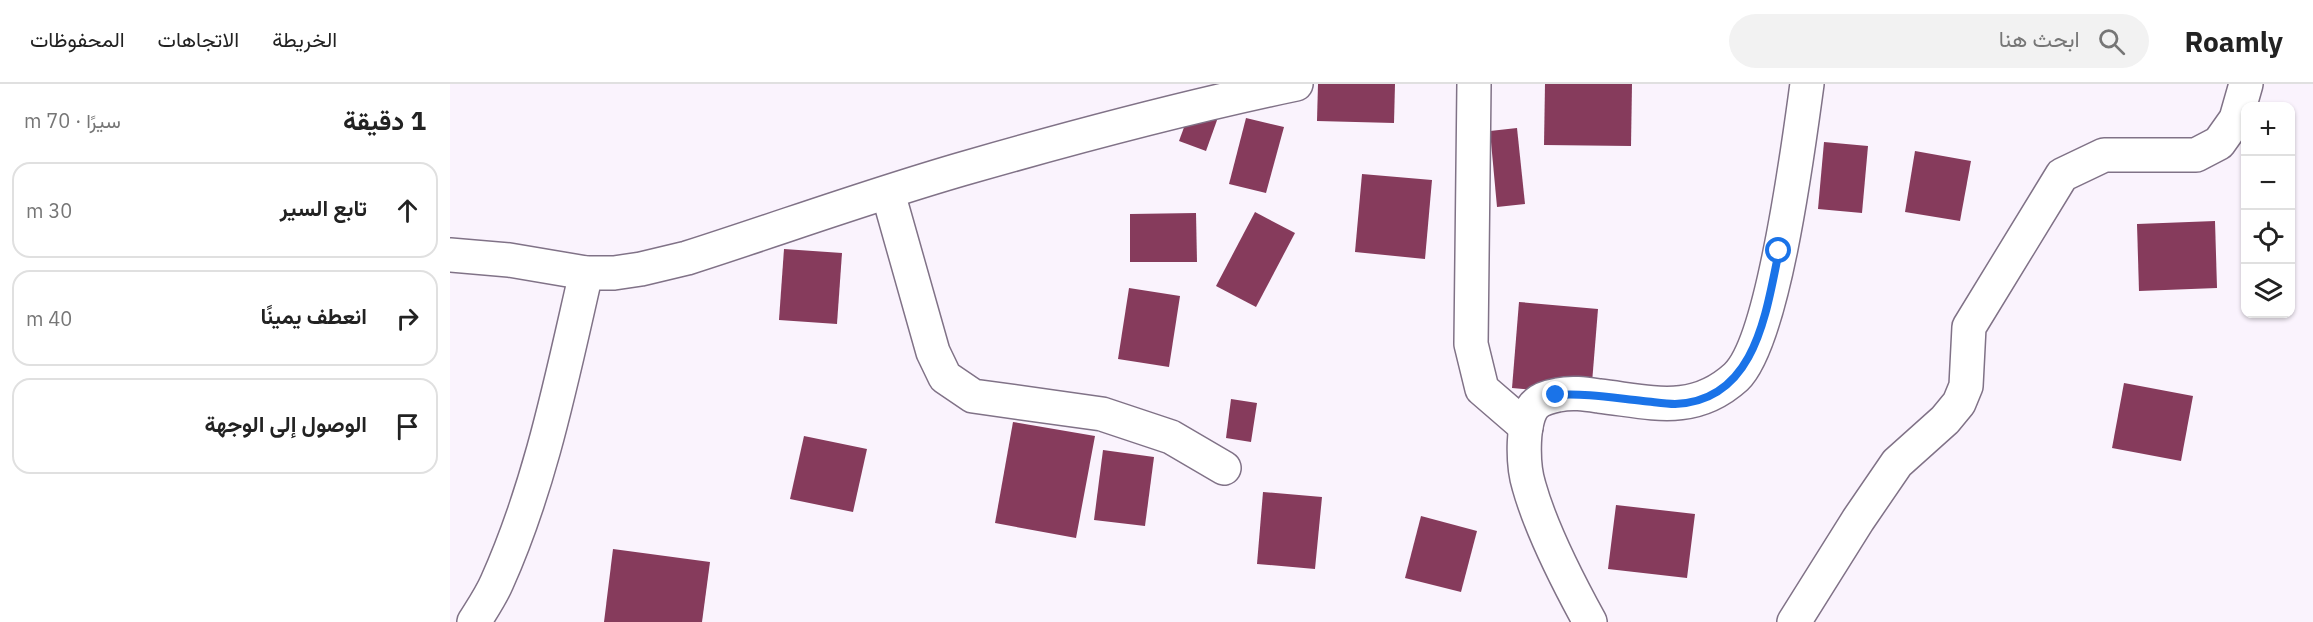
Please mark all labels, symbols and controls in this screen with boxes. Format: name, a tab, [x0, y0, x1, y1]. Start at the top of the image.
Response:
search box	[1729, 14, 2149, 68]
text: Roamly	[2185, 23, 2283, 60]
text: ابحث هنا	[1999, 24, 2080, 53]
text: المحفوظات	[30, 25, 125, 53]
text: الاتجاهات	[158, 25, 239, 53]
text: الخريطة	[272, 25, 337, 53]
icon: search	[2095, 25, 2128, 58]
map controls	[2241, 102, 2295, 318]
button: +	[2241, 102, 2295, 156]
text: 1 دقيقة	[343, 103, 426, 137]
text: سيرًا · 70 m	[24, 107, 121, 134]
button: −	[2241, 156, 2295, 210]
text: تابع السير	[280, 193, 367, 222]
icon: ahead	[391, 194, 424, 227]
text: 30 m	[26, 197, 72, 224]
button: locate	[2241, 210, 2295, 264]
route start	[1765, 237, 1791, 263]
button: layers	[2241, 264, 2295, 318]
text: انعطف يمينًا	[260, 301, 367, 330]
icon: right	[391, 302, 424, 335]
text: 40 m	[26, 305, 72, 332]
route end	[1542, 381, 1568, 407]
text: الوصول إلى الوجهة	[205, 409, 367, 438]
icon: arrive	[391, 410, 424, 443]

